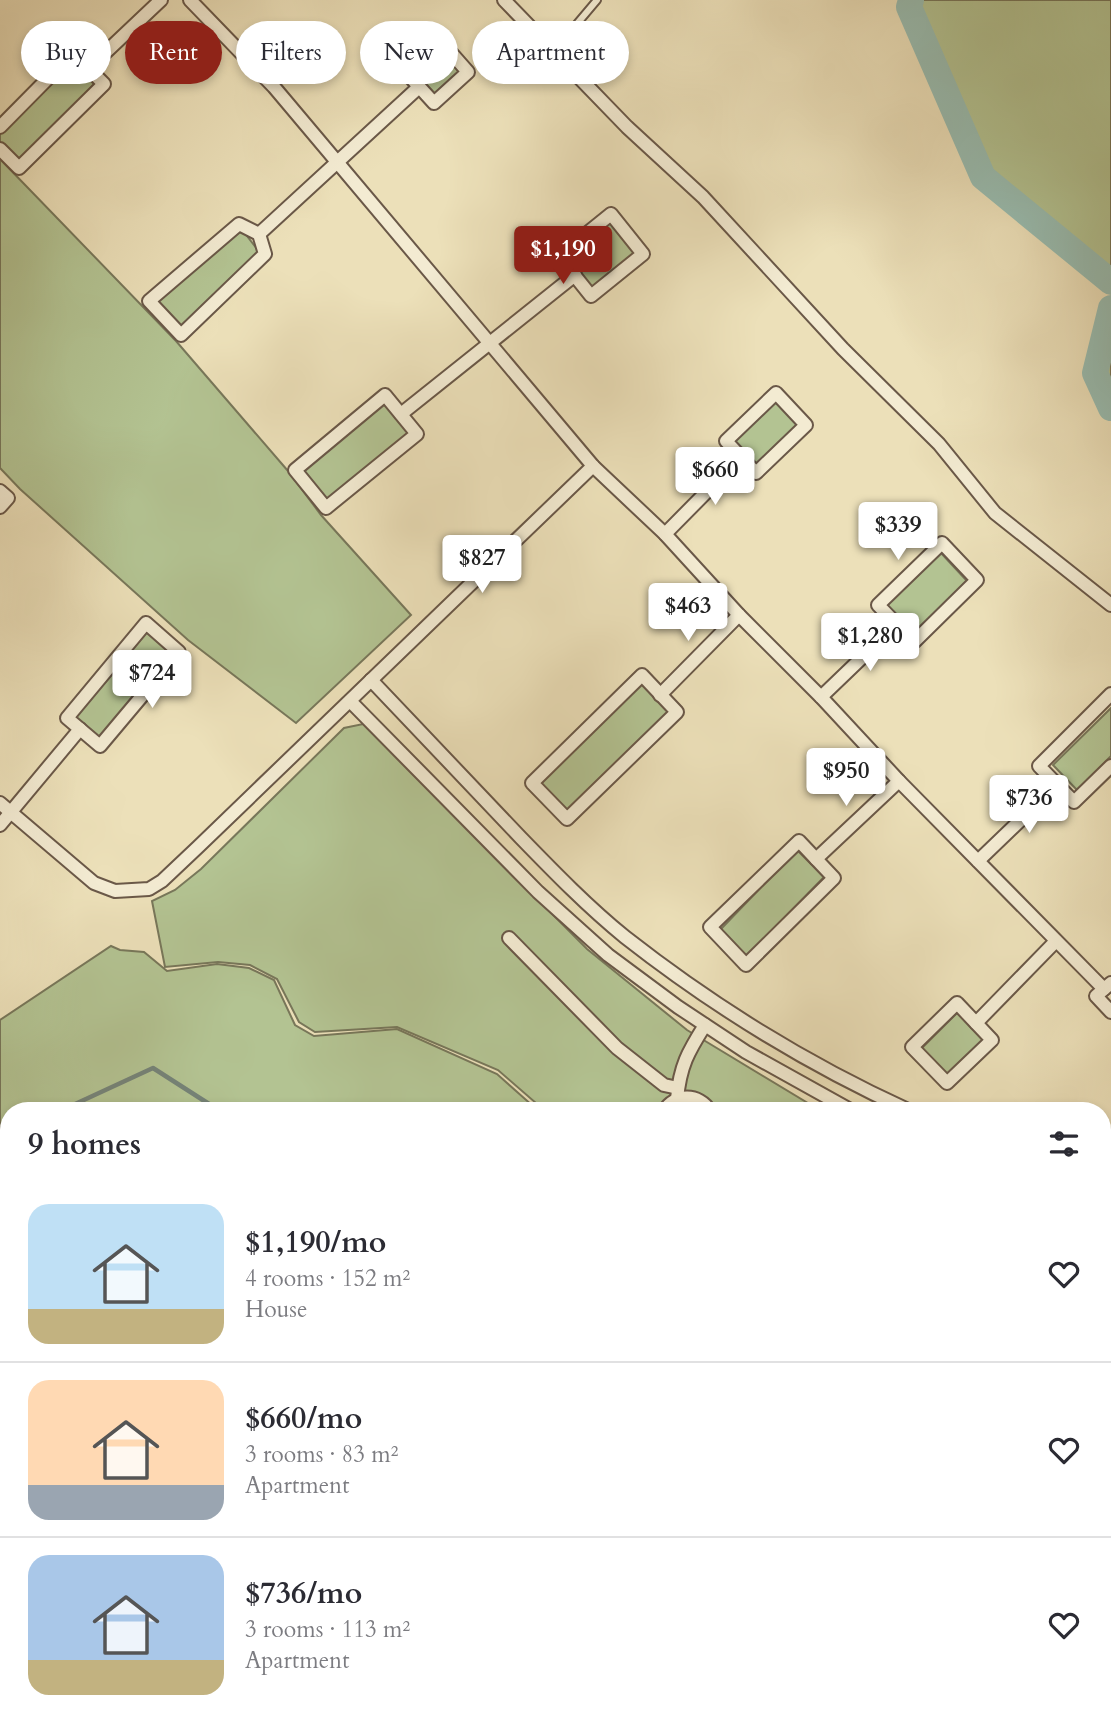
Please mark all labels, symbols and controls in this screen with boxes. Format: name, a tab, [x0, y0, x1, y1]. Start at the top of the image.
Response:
chip: Buy	[21, 21, 111, 84]
chip: Rent	[125, 21, 222, 84]
chip: Filters	[236, 21, 346, 84]
chip: New	[360, 21, 458, 84]
chip: Apartment	[472, 21, 629, 84]
pin: $1,190	[506, 226, 620, 286]
text: $1,190	[530, 233, 596, 264]
pin: $660	[674, 448, 756, 507]
text: $660	[691, 454, 739, 485]
pin: $339	[857, 503, 939, 562]
text: $339	[874, 509, 922, 540]
pin: $827	[441, 536, 523, 595]
text: $827	[458, 542, 506, 573]
pin: $463	[647, 584, 729, 643]
text: $463	[664, 590, 712, 621]
pin: $1,280	[813, 614, 927, 673]
text: $1,280	[837, 620, 903, 651]
pin: $724	[111, 650, 193, 710]
text: $724	[128, 657, 176, 688]
pin: $950	[805, 748, 887, 808]
text: $950	[822, 755, 870, 786]
pin: $736	[988, 776, 1070, 835]
text: $736	[1005, 782, 1053, 813]
text: 9 homes	[28, 1124, 141, 1165]
icon: filters	[1045, 1125, 1083, 1163]
text: $1,190/mo	[245, 1222, 386, 1263]
icon: home	[84, 1232, 168, 1316]
icon: heart	[1045, 1255, 1083, 1293]
text: 4 rooms · 152 m²	[245, 1263, 410, 1294]
text: House	[245, 1294, 307, 1325]
text: $660/mo	[245, 1398, 362, 1439]
icon: home	[84, 1408, 168, 1492]
icon: heart	[1045, 1431, 1083, 1469]
text: 3 rooms · 83 m²	[245, 1439, 398, 1470]
text: Apartment	[245, 1470, 349, 1501]
text: $736/mo	[245, 1573, 362, 1614]
icon: home	[84, 1583, 168, 1667]
icon: heart	[1045, 1606, 1083, 1644]
text: 3 rooms · 113 m²	[245, 1614, 410, 1645]
text: Apartment	[245, 1645, 349, 1676]

